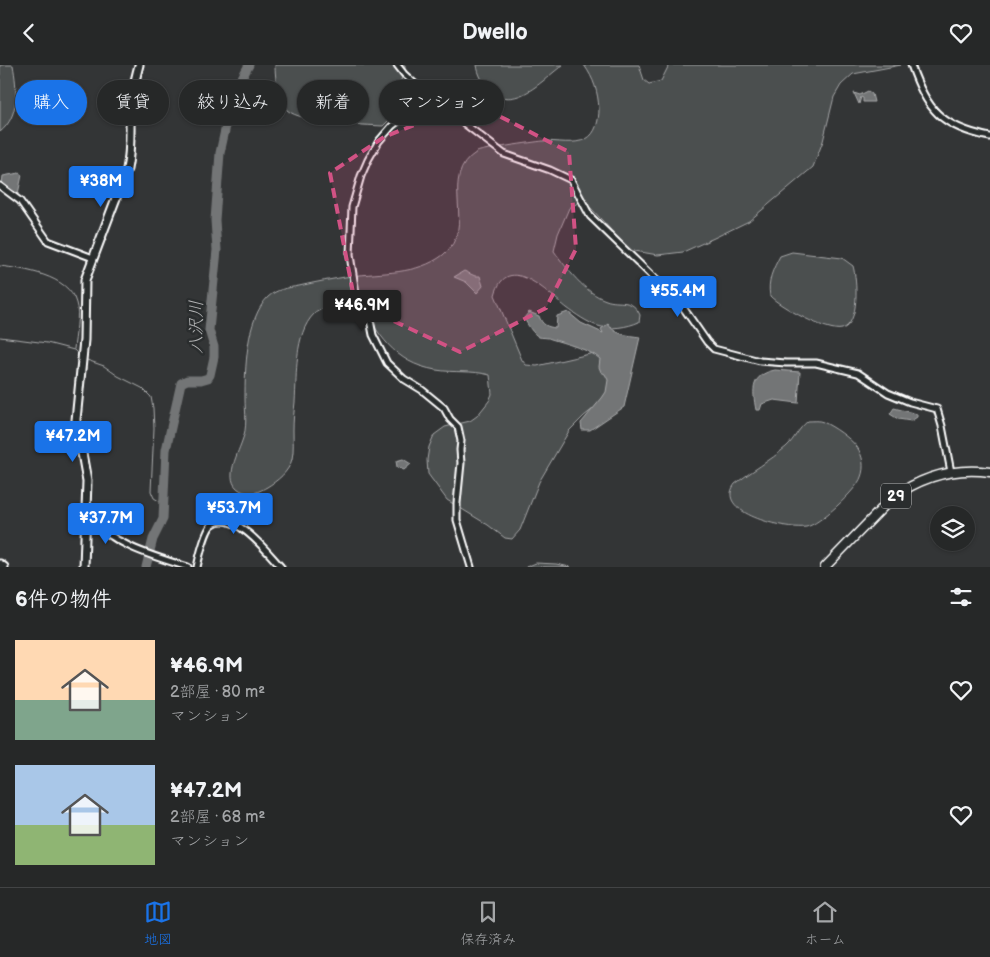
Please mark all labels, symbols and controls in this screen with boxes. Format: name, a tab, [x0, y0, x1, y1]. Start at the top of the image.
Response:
icon: back	[15, 19, 43, 47]
text: Dwello	[462, 19, 528, 46]
icon: heart	[947, 19, 975, 47]
chip: 購入	[15, 80, 87, 125]
chip: 賃貸	[97, 80, 169, 125]
chip: 絞り込み	[179, 80, 287, 125]
chip: 新着	[297, 80, 369, 125]
chip: マンション	[379, 80, 504, 125]
pin: ¥38M	[71, 165, 131, 208]
text: ¥38M	[80, 172, 122, 191]
pin: ¥55.4M	[637, 275, 719, 318]
text: ¥55.4M	[650, 282, 706, 301]
pin: ¥46.9M	[321, 289, 403, 332]
text: ¥46.9M	[334, 296, 390, 315]
water label: 八沢川	[186, 300, 207, 354]
pin: ¥47.2M	[32, 421, 114, 463]
text: ¥47.2M	[46, 427, 101, 446]
road number: 29	[881, 483, 911, 509]
pin: ¥53.7M	[193, 493, 275, 535]
text: ¥53.7M	[207, 499, 261, 518]
pin: ¥37.7M	[65, 503, 147, 545]
map controls	[930, 506, 975, 551]
button: layers	[930, 506, 975, 551]
text: ¥37.7M	[79, 509, 133, 528]
icon: filters	[947, 583, 975, 611]
text: 6件の物件	[15, 587, 112, 612]
text: ¥46.9M	[170, 653, 243, 678]
icon: home	[55, 660, 115, 720]
icon: heart	[947, 676, 975, 704]
text: 2部屋 · 80 m²	[170, 683, 265, 702]
text: マンション	[170, 707, 249, 726]
text: ¥47.2M	[170, 778, 242, 803]
icon: home	[55, 785, 115, 845]
icon: heart	[947, 801, 975, 829]
text: 2部屋 · 68 m²	[170, 808, 265, 827]
text: マンション	[170, 832, 249, 851]
tab: 地図	[144, 898, 172, 948]
tab: 保存済み	[460, 898, 516, 948]
tab: ホーム	[804, 898, 846, 948]

